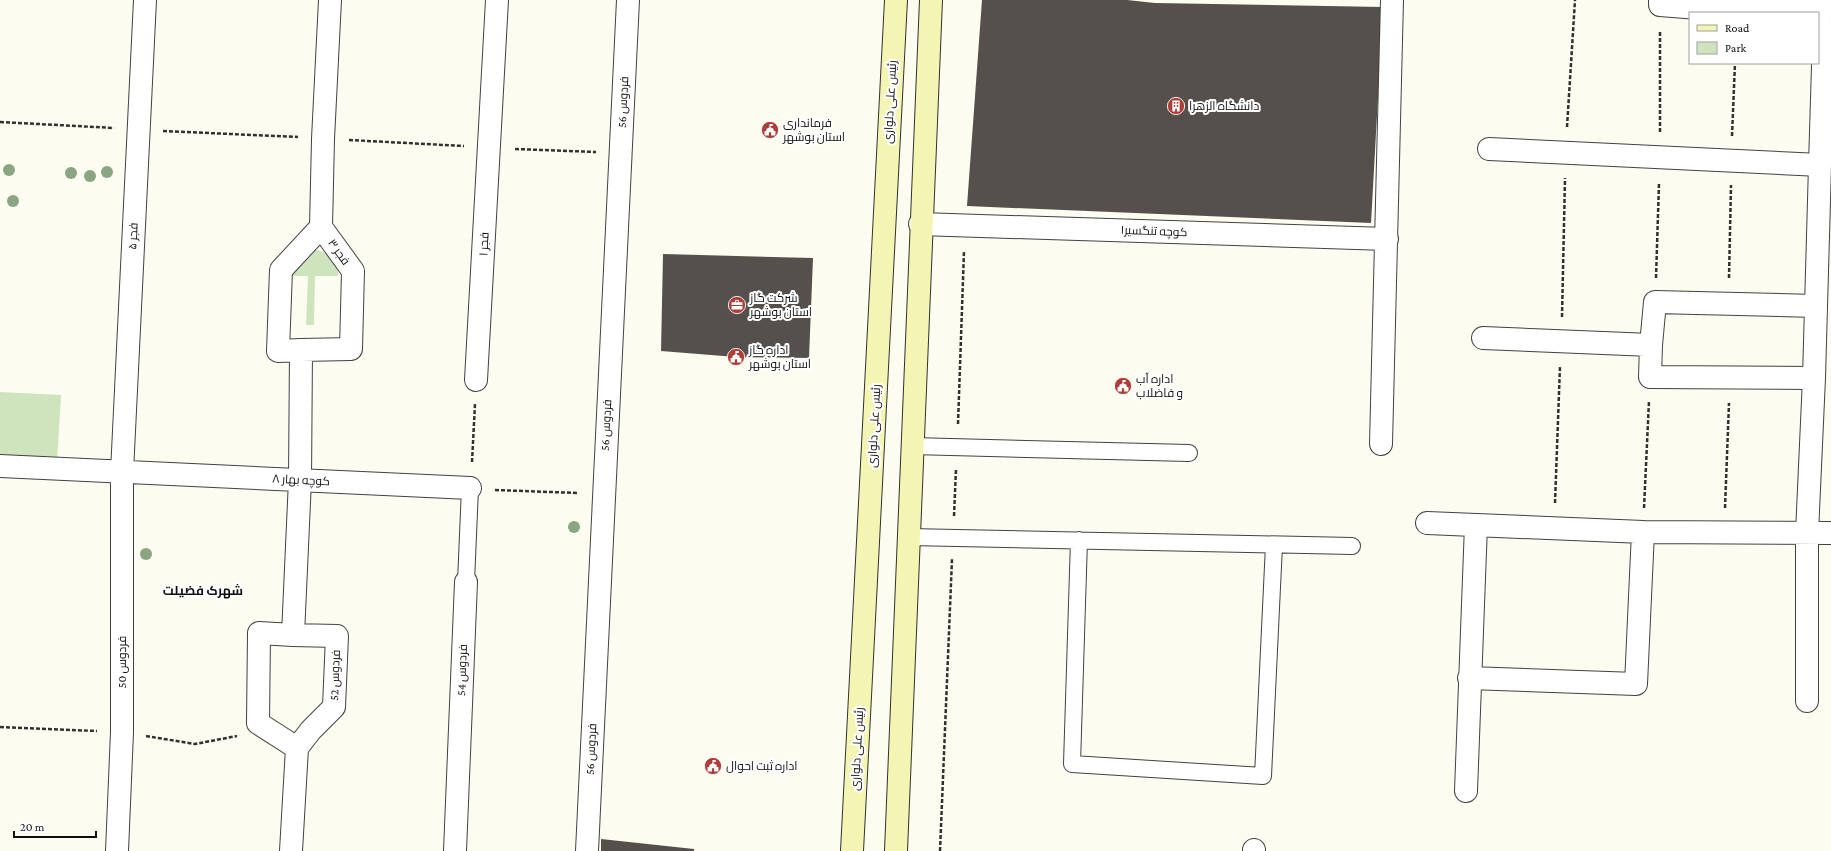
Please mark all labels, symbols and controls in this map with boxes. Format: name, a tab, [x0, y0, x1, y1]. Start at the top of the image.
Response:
legend	[1689, 12, 1819, 64]
text: Road	[1725, 21, 1750, 35]
text: Park	[1725, 41, 1747, 55]
street label: رئیس علی دلواری	[881, 60, 899, 144]
street label: فردوس 56	[615, 76, 631, 128]
building icon: دانشگاه الزهرا	[1166, 96, 1186, 116]
place label: دانشگاه الزهرا	[1189, 99, 1260, 113]
place label: فرمانداری استان بوشهر	[782, 116, 845, 144]
public building icon: فرمانداری استان بوشهر	[760, 120, 780, 140]
street label: فجر ۵	[125, 222, 141, 250]
street label: کوچه تنگسیر۱	[1120, 223, 1188, 241]
street label: فجر ۱	[476, 232, 492, 256]
street label: فجر ۳	[325, 236, 353, 268]
place label: شرکت گاز استان بوشهر	[749, 291, 812, 319]
office icon: شرکت گاز استان بوشهر	[727, 295, 747, 315]
place label: اداره گاز استان بوشهر	[748, 343, 811, 371]
public building icon: اداره گاز استان بوشهر	[726, 347, 746, 367]
place label: اداره آب و فاضلاب	[1136, 372, 1183, 400]
public building icon: اداره آب و فاضلاب	[1113, 376, 1133, 396]
street label: رئیس علی دلواری	[865, 384, 883, 468]
street label: فردوس 56	[598, 399, 614, 451]
street label: کوچه بهار ۸	[272, 471, 330, 491]
district label: شهرک فضیلت	[163, 583, 243, 599]
street label: فردوس 50	[115, 636, 129, 688]
street label: فردوس 54	[454, 644, 470, 696]
street label: فردوس 52	[327, 649, 343, 701]
street label: رئیس علی دلواری	[848, 707, 866, 791]
street label: فردوس 56	[583, 723, 599, 775]
public building icon: اداره ثبت احوال	[703, 756, 723, 776]
place label: اداره ثبت احوال	[726, 759, 798, 773]
scale bar	[14, 813, 96, 839]
text: 20 m	[20, 820, 45, 834]

